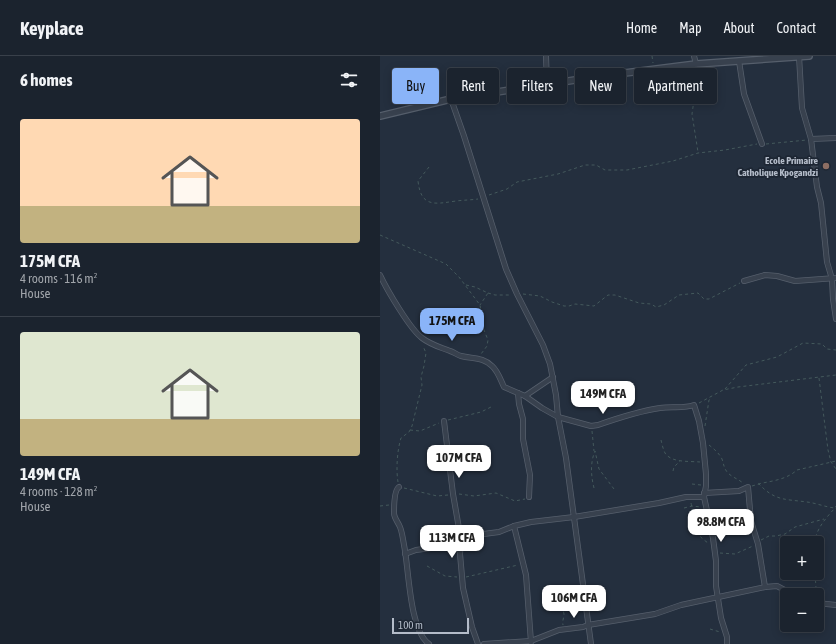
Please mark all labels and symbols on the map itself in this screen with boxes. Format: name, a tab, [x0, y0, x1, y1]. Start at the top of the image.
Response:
place label: Ecole Primaire Catholique Kpogandzi	[737, 155, 818, 178]
marker: Ecole Primaire Catholique Kpogandzi	[821, 161, 831, 171]
pin: 175M CFA	[411, 308, 493, 342]
pin: 149M CFA	[562, 381, 644, 415]
pin: 107M CFA	[418, 445, 500, 479]
pin: 98.8M CFA	[675, 509, 767, 543]
pin: 113M CFA	[411, 525, 493, 559]
pin: 106M CFA	[533, 585, 615, 619]
scale bar	[392, 616, 469, 635]

